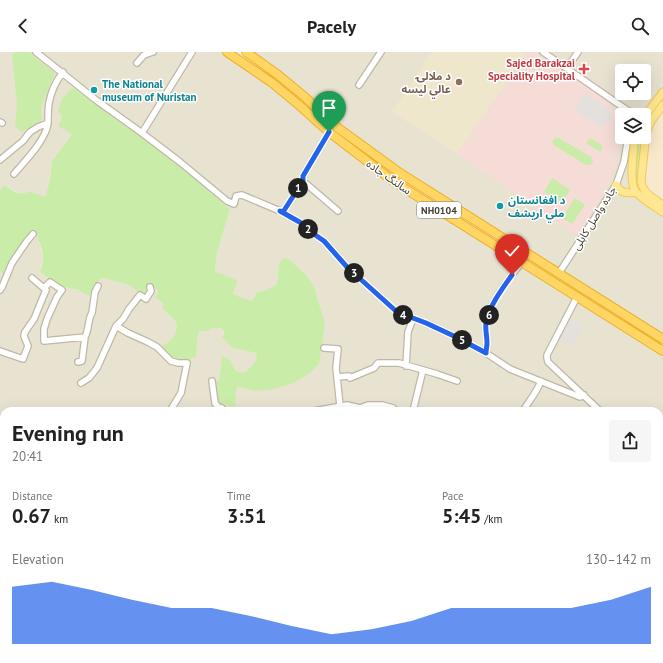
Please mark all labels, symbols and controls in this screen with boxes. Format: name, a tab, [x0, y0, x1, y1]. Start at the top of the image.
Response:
icon: back	[12, 15, 34, 37]
text: Pacely	[307, 15, 356, 38]
icon: search	[629, 15, 651, 37]
place label: Sajed Barakzai Speciality Hospital	[488, 56, 576, 83]
marker: Sajed Barakzai Speciality Hospital	[578, 63, 590, 75]
map controls	[615, 64, 651, 144]
button: locate	[615, 64, 651, 100]
place label: د ملالۍ عالي لیسه	[401, 69, 451, 99]
place label: The National museum of Nuristan	[102, 77, 197, 104]
marker: د ملالۍ عالي لیسه	[454, 77, 464, 87]
marker: The National museum of Nuristan	[89, 85, 99, 95]
pin	[312, 91, 346, 132]
icon: arrive	[318, 97, 340, 119]
button: layers	[615, 108, 651, 144]
street label: سالنگ جاده	[364, 156, 414, 198]
pin: 1	[288, 178, 308, 198]
text: 1	[295, 181, 301, 195]
street label: جاده واصل کابلی	[569, 183, 620, 253]
place label: د افغانستان ملي اریشف	[508, 193, 566, 223]
marker: د افغانستان ملي اریشف	[495, 201, 505, 211]
road number: NH0104	[417, 202, 461, 218]
pin: 2	[298, 219, 318, 239]
text: 2	[305, 222, 311, 236]
pin	[495, 234, 529, 275]
icon: check	[501, 240, 523, 262]
pin: 3	[344, 263, 364, 283]
text: 3	[351, 266, 357, 280]
pin: 4	[393, 305, 413, 325]
pin: 6	[479, 305, 499, 325]
text: 4	[400, 308, 406, 322]
text: 6	[486, 308, 492, 322]
pin: 5	[452, 330, 472, 350]
text: 5	[459, 333, 465, 347]
text: Evening run	[12, 419, 124, 447]
button: share	[609, 420, 651, 462]
text: 20:41	[12, 448, 43, 465]
text: Distance	[12, 489, 52, 503]
text: Time	[227, 489, 251, 503]
text: Pace	[442, 489, 464, 503]
text: 0.67	[12, 503, 51, 529]
text: 3:51	[227, 503, 266, 529]
text: 5:45	[442, 503, 481, 529]
text: km	[51, 512, 68, 526]
text: /km	[481, 512, 502, 526]
text: Elevation	[12, 551, 64, 568]
text: 130–142 m	[586, 551, 651, 568]

